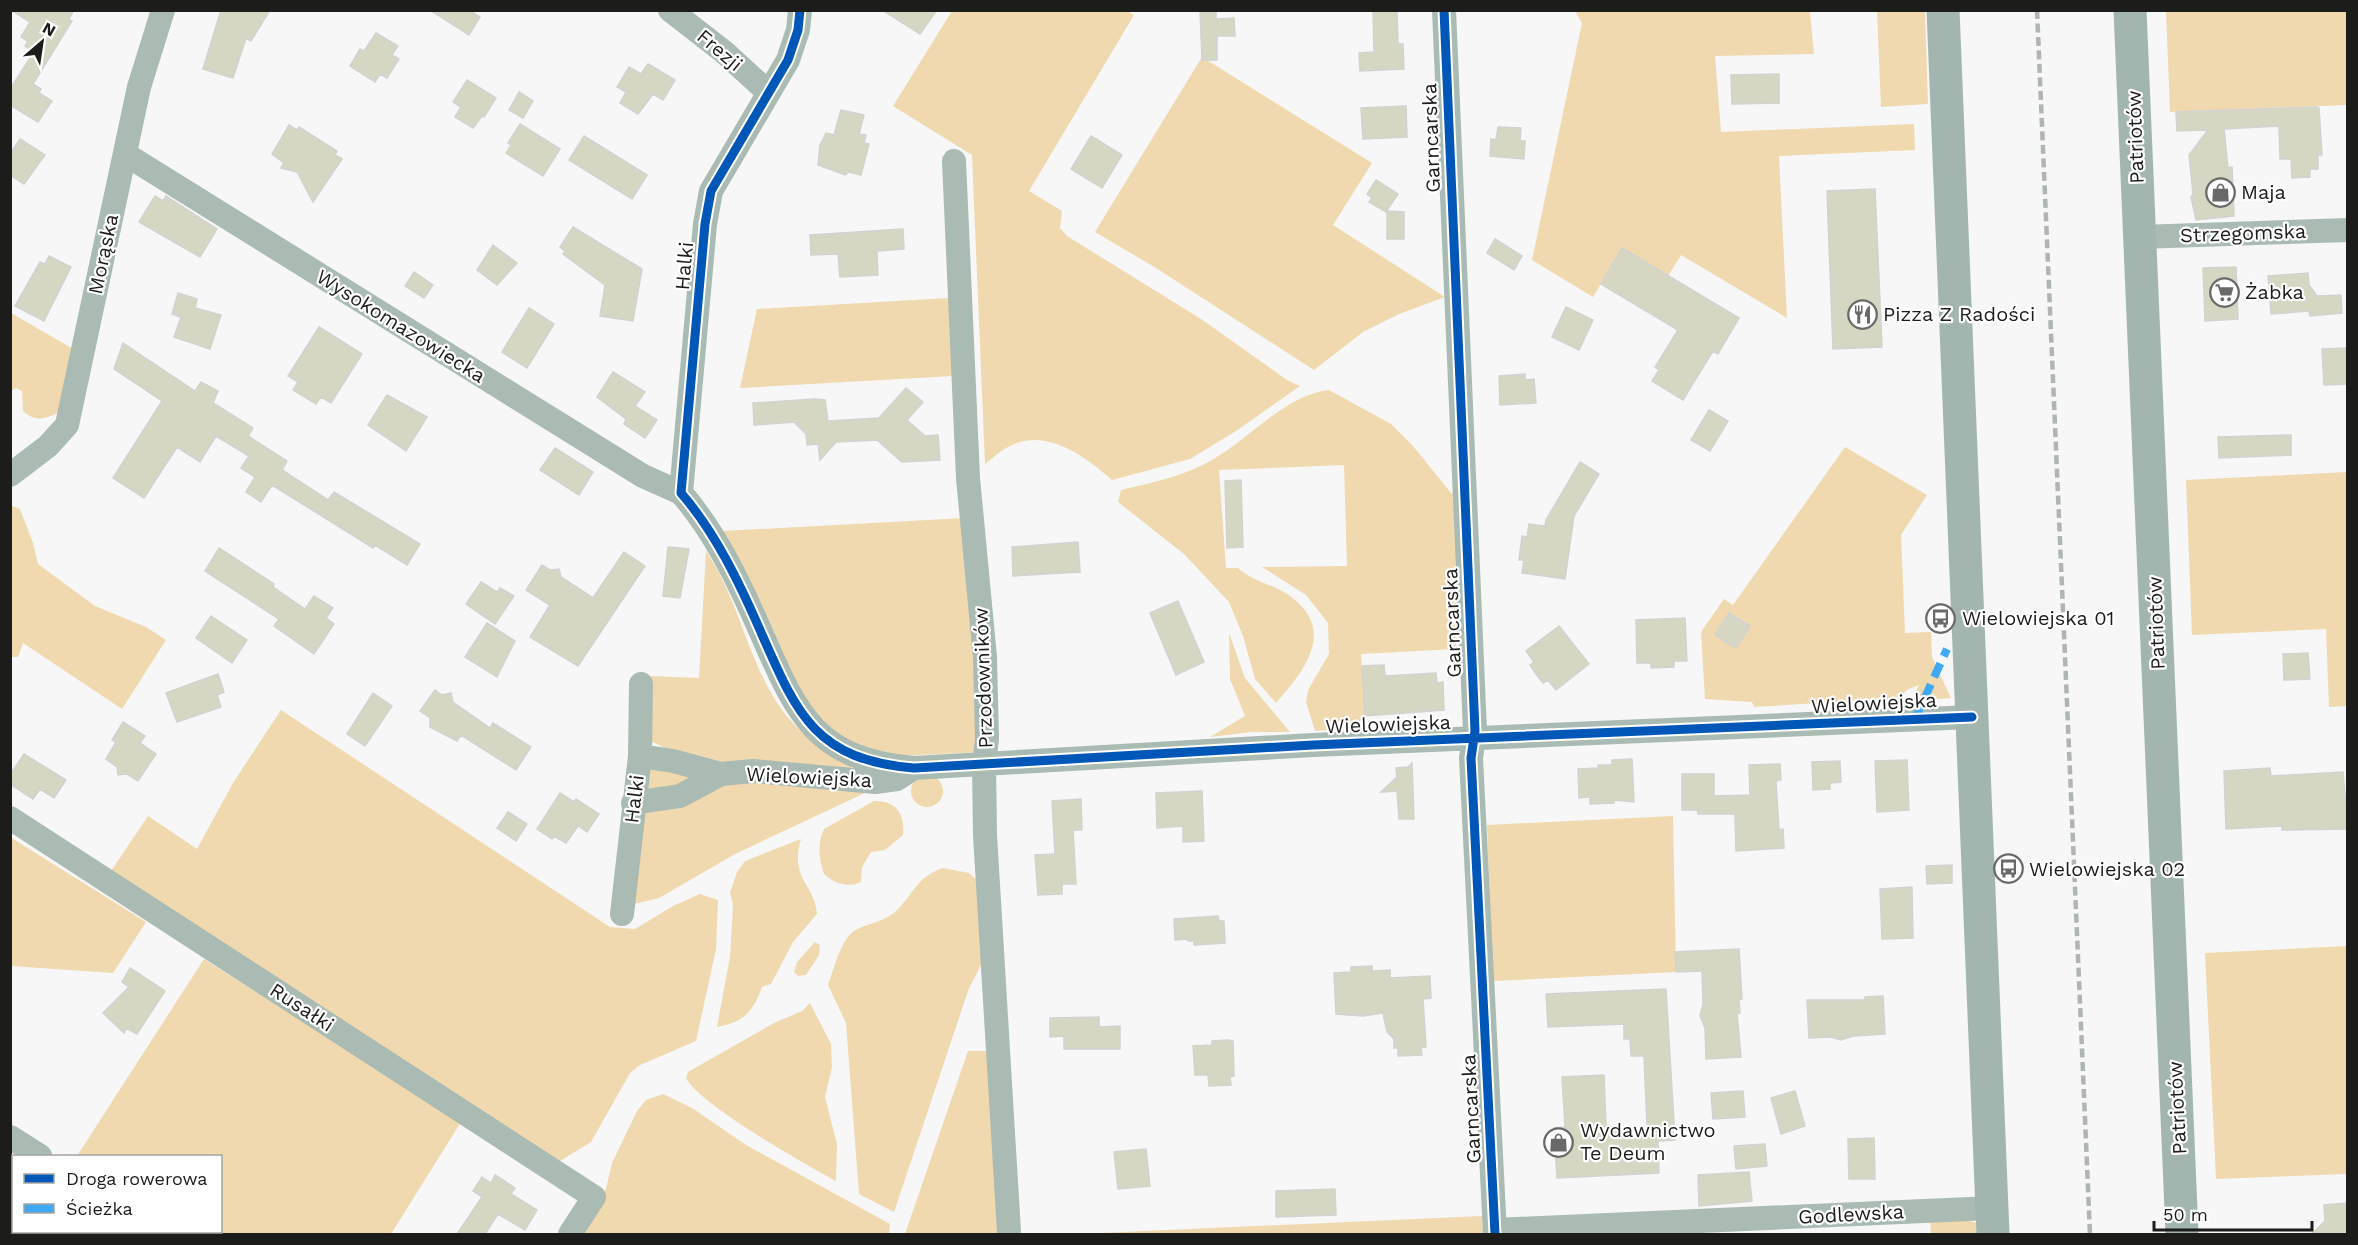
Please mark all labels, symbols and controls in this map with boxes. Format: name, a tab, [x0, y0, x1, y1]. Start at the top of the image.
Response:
north arrow	[12, 12, 72, 72]
text: N	[39, 18, 59, 41]
street label: Frezji	[692, 24, 748, 76]
street label: Garncarska	[1417, 83, 1445, 193]
street label: Patriotów	[2121, 90, 2149, 184]
shop icon: Maja	[2204, 176, 2236, 208]
place label: Maja	[2241, 180, 2286, 204]
street label: Morąska	[83, 212, 123, 296]
street label: Strzegomska	[2180, 219, 2306, 247]
street label: Halki	[670, 241, 698, 291]
street label: Wysokomazowiecka	[312, 264, 490, 388]
supermarket icon: Żabka	[2208, 276, 2240, 308]
place label: Żabka	[2245, 280, 2304, 304]
restaurant icon: Pizza Z Radości	[1846, 298, 1878, 330]
place label: Pizza Z Radości	[1883, 302, 2035, 326]
street label: Garncarska	[1438, 568, 1466, 678]
street label: Patriotów	[2142, 576, 2170, 670]
bus stop icon: Wielowiejska 01	[1925, 602, 1957, 634]
place label: Wielowiejska 01	[1962, 606, 2114, 630]
street label: Przodowników	[969, 607, 997, 749]
street label: Wielowiejska	[1811, 688, 1937, 718]
street label: Wielowiejska	[1325, 710, 1451, 738]
street label: Wielowiejska	[746, 762, 872, 792]
street label: Halki	[619, 773, 649, 825]
bus stop icon: Wielowiejska 02	[1992, 853, 2024, 885]
place label: Wielowiejska 02	[2029, 857, 2185, 881]
street label: Rusałki	[266, 977, 338, 1037]
street label: Garncarska	[1456, 1054, 1486, 1164]
street label: Patriotów	[2163, 1060, 2191, 1155]
place label: Wydawnictwo Te Deum	[1580, 1118, 1716, 1165]
shop icon: Wydawnictwo Te Deum	[1543, 1126, 1575, 1158]
legend	[12, 1155, 222, 1233]
text: Droga rowerowa	[66, 1168, 208, 1189]
scale bar	[2154, 1194, 2312, 1232]
text: Ścieżka	[66, 1198, 133, 1219]
street label: Godlewska	[1797, 1199, 1905, 1229]
text: 50 m	[2163, 1204, 2208, 1225]

